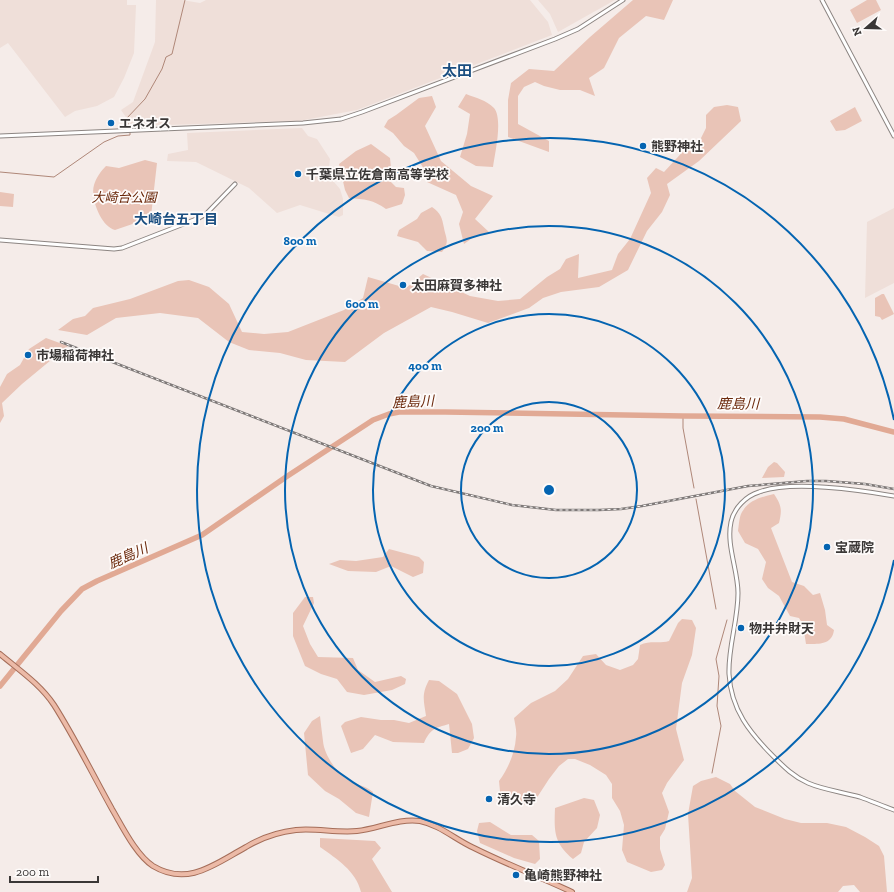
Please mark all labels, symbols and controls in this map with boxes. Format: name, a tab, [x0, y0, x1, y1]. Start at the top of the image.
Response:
north arrow	[846, 8, 886, 48]
text: N	[849, 25, 865, 37]
district label: 太田	[442, 62, 472, 80]
place label: エネオス	[119, 116, 171, 131]
marker: エネオス	[106, 118, 116, 128]
place label: 熊野神社	[651, 139, 703, 154]
marker: 熊野神社	[638, 141, 648, 151]
place label: 千葉県立佐倉南高等学校	[306, 167, 449, 182]
marker: 千葉県立佐倉南高等学校	[293, 169, 303, 179]
park label: 大崎台公園	[91, 190, 158, 205]
district label: 大崎台五丁目	[134, 211, 218, 228]
text: 800 m	[283, 234, 317, 248]
place label: 太田麻賀多神社	[411, 278, 502, 293]
marker: 太田麻賀多神社	[398, 280, 408, 290]
text: 600 m	[345, 297, 379, 311]
place label: 市場稲荷神社	[36, 348, 114, 363]
marker: 市場稲荷神社	[23, 350, 33, 360]
text: 400 m	[408, 359, 442, 373]
water label: 鹿島川	[392, 392, 436, 412]
water label: 鹿島川	[717, 395, 761, 413]
text: 200 m	[470, 421, 504, 435]
centre of rings	[542, 483, 556, 497]
water label: 鹿島川	[105, 539, 152, 572]
place label: 宝蔵院	[835, 540, 874, 555]
marker: 宝蔵院	[822, 542, 832, 552]
place label: 物井弁財天	[749, 621, 814, 636]
marker: 物井弁財天	[736, 623, 746, 633]
place label: 清久寺	[497, 792, 536, 807]
marker: 清久寺	[484, 794, 494, 804]
scale bar	[10, 858, 98, 884]
text: 200 m	[16, 865, 50, 879]
place label: 亀崎熊野神社	[524, 868, 602, 883]
marker: 亀崎熊野神社	[511, 870, 521, 880]

